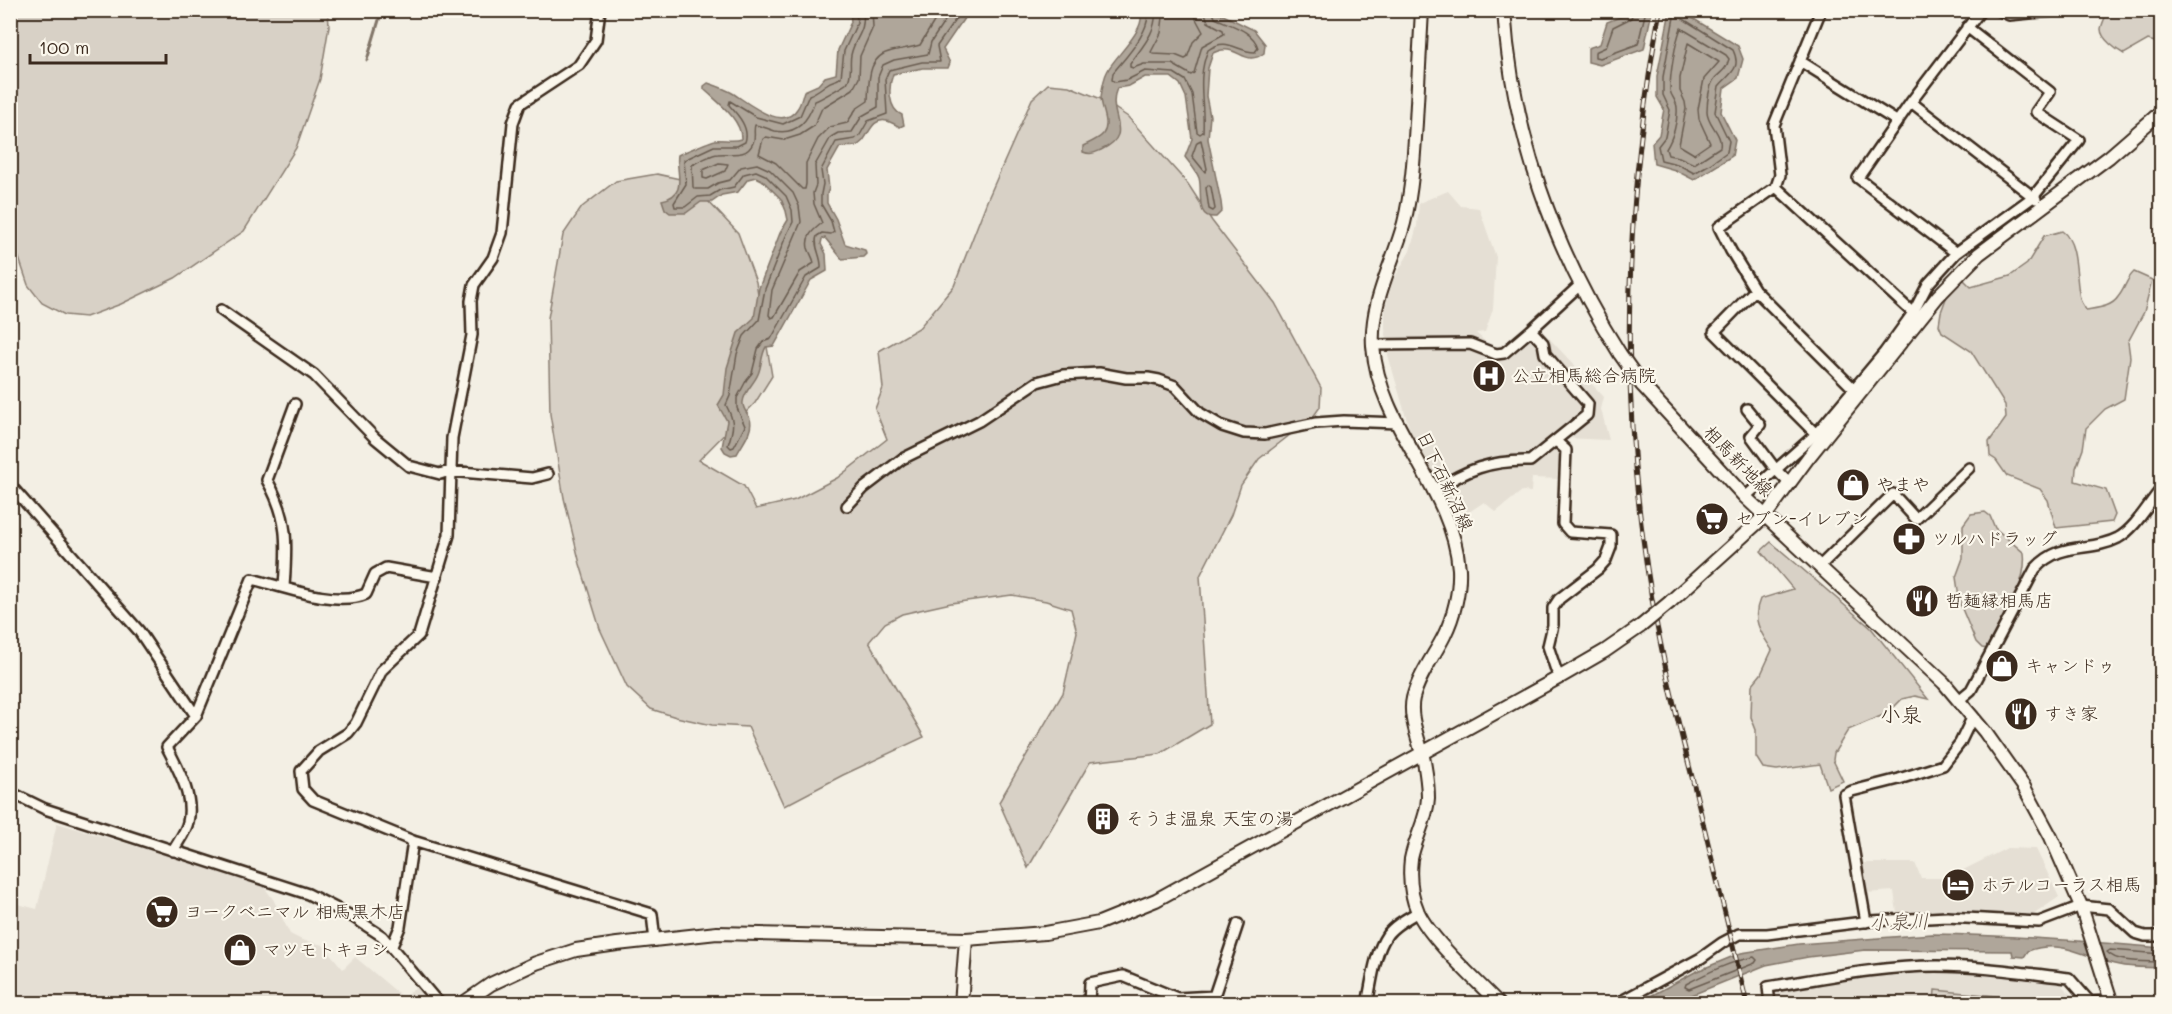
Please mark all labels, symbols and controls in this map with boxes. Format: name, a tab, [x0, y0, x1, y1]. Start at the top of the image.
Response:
scale bar	[30, 27, 166, 65]
text: 100 m	[39, 35, 89, 59]
hospital icon: 公立相馬総合病院	[1471, 358, 1507, 394]
place label: 公立相馬総合病院	[1512, 363, 1656, 387]
street label: 相馬新地線	[1699, 420, 1779, 501]
street label: 日下石新沼線	[1412, 427, 1480, 535]
shop icon: やまや	[1835, 467, 1871, 503]
place label: やまや	[1876, 472, 1930, 496]
supermarket icon: セブン-イレブン	[1694, 501, 1730, 537]
place label: セブン-イレブン	[1735, 506, 1869, 530]
pharmacy icon: ツルハドラッグ	[1891, 521, 1927, 557]
place label: ツルハドラッグ	[1932, 526, 2057, 550]
restaurant icon: 哲麺縁相馬店	[1904, 583, 1940, 619]
place label: 哲麺縁相馬店	[1945, 588, 2053, 612]
shop icon: キャンドゥ	[1984, 648, 2020, 684]
place label: キャンドゥ	[2025, 653, 2115, 677]
restaurant icon: すき家	[2003, 696, 2039, 732]
district label: 小泉	[1880, 700, 1922, 727]
place label: すき家	[2044, 701, 2098, 725]
building icon: そうま温泉 天宝の湯	[1085, 801, 1121, 837]
place label: そうま温泉 天宝の湯	[1126, 806, 1294, 830]
hotel icon: ホテルコーラス相馬	[1940, 867, 1976, 903]
place label: ホテルコーラス相馬	[1981, 872, 2142, 896]
supermarket icon: ヨークベニマル 相馬黒木店	[144, 894, 180, 930]
place label: ヨークベニマル 相馬黒木店	[185, 899, 405, 923]
water label: 小泉川	[1869, 907, 1929, 935]
shop icon: マツモトキヨシ	[222, 932, 258, 968]
place label: マツモトキヨシ	[263, 937, 389, 961]

